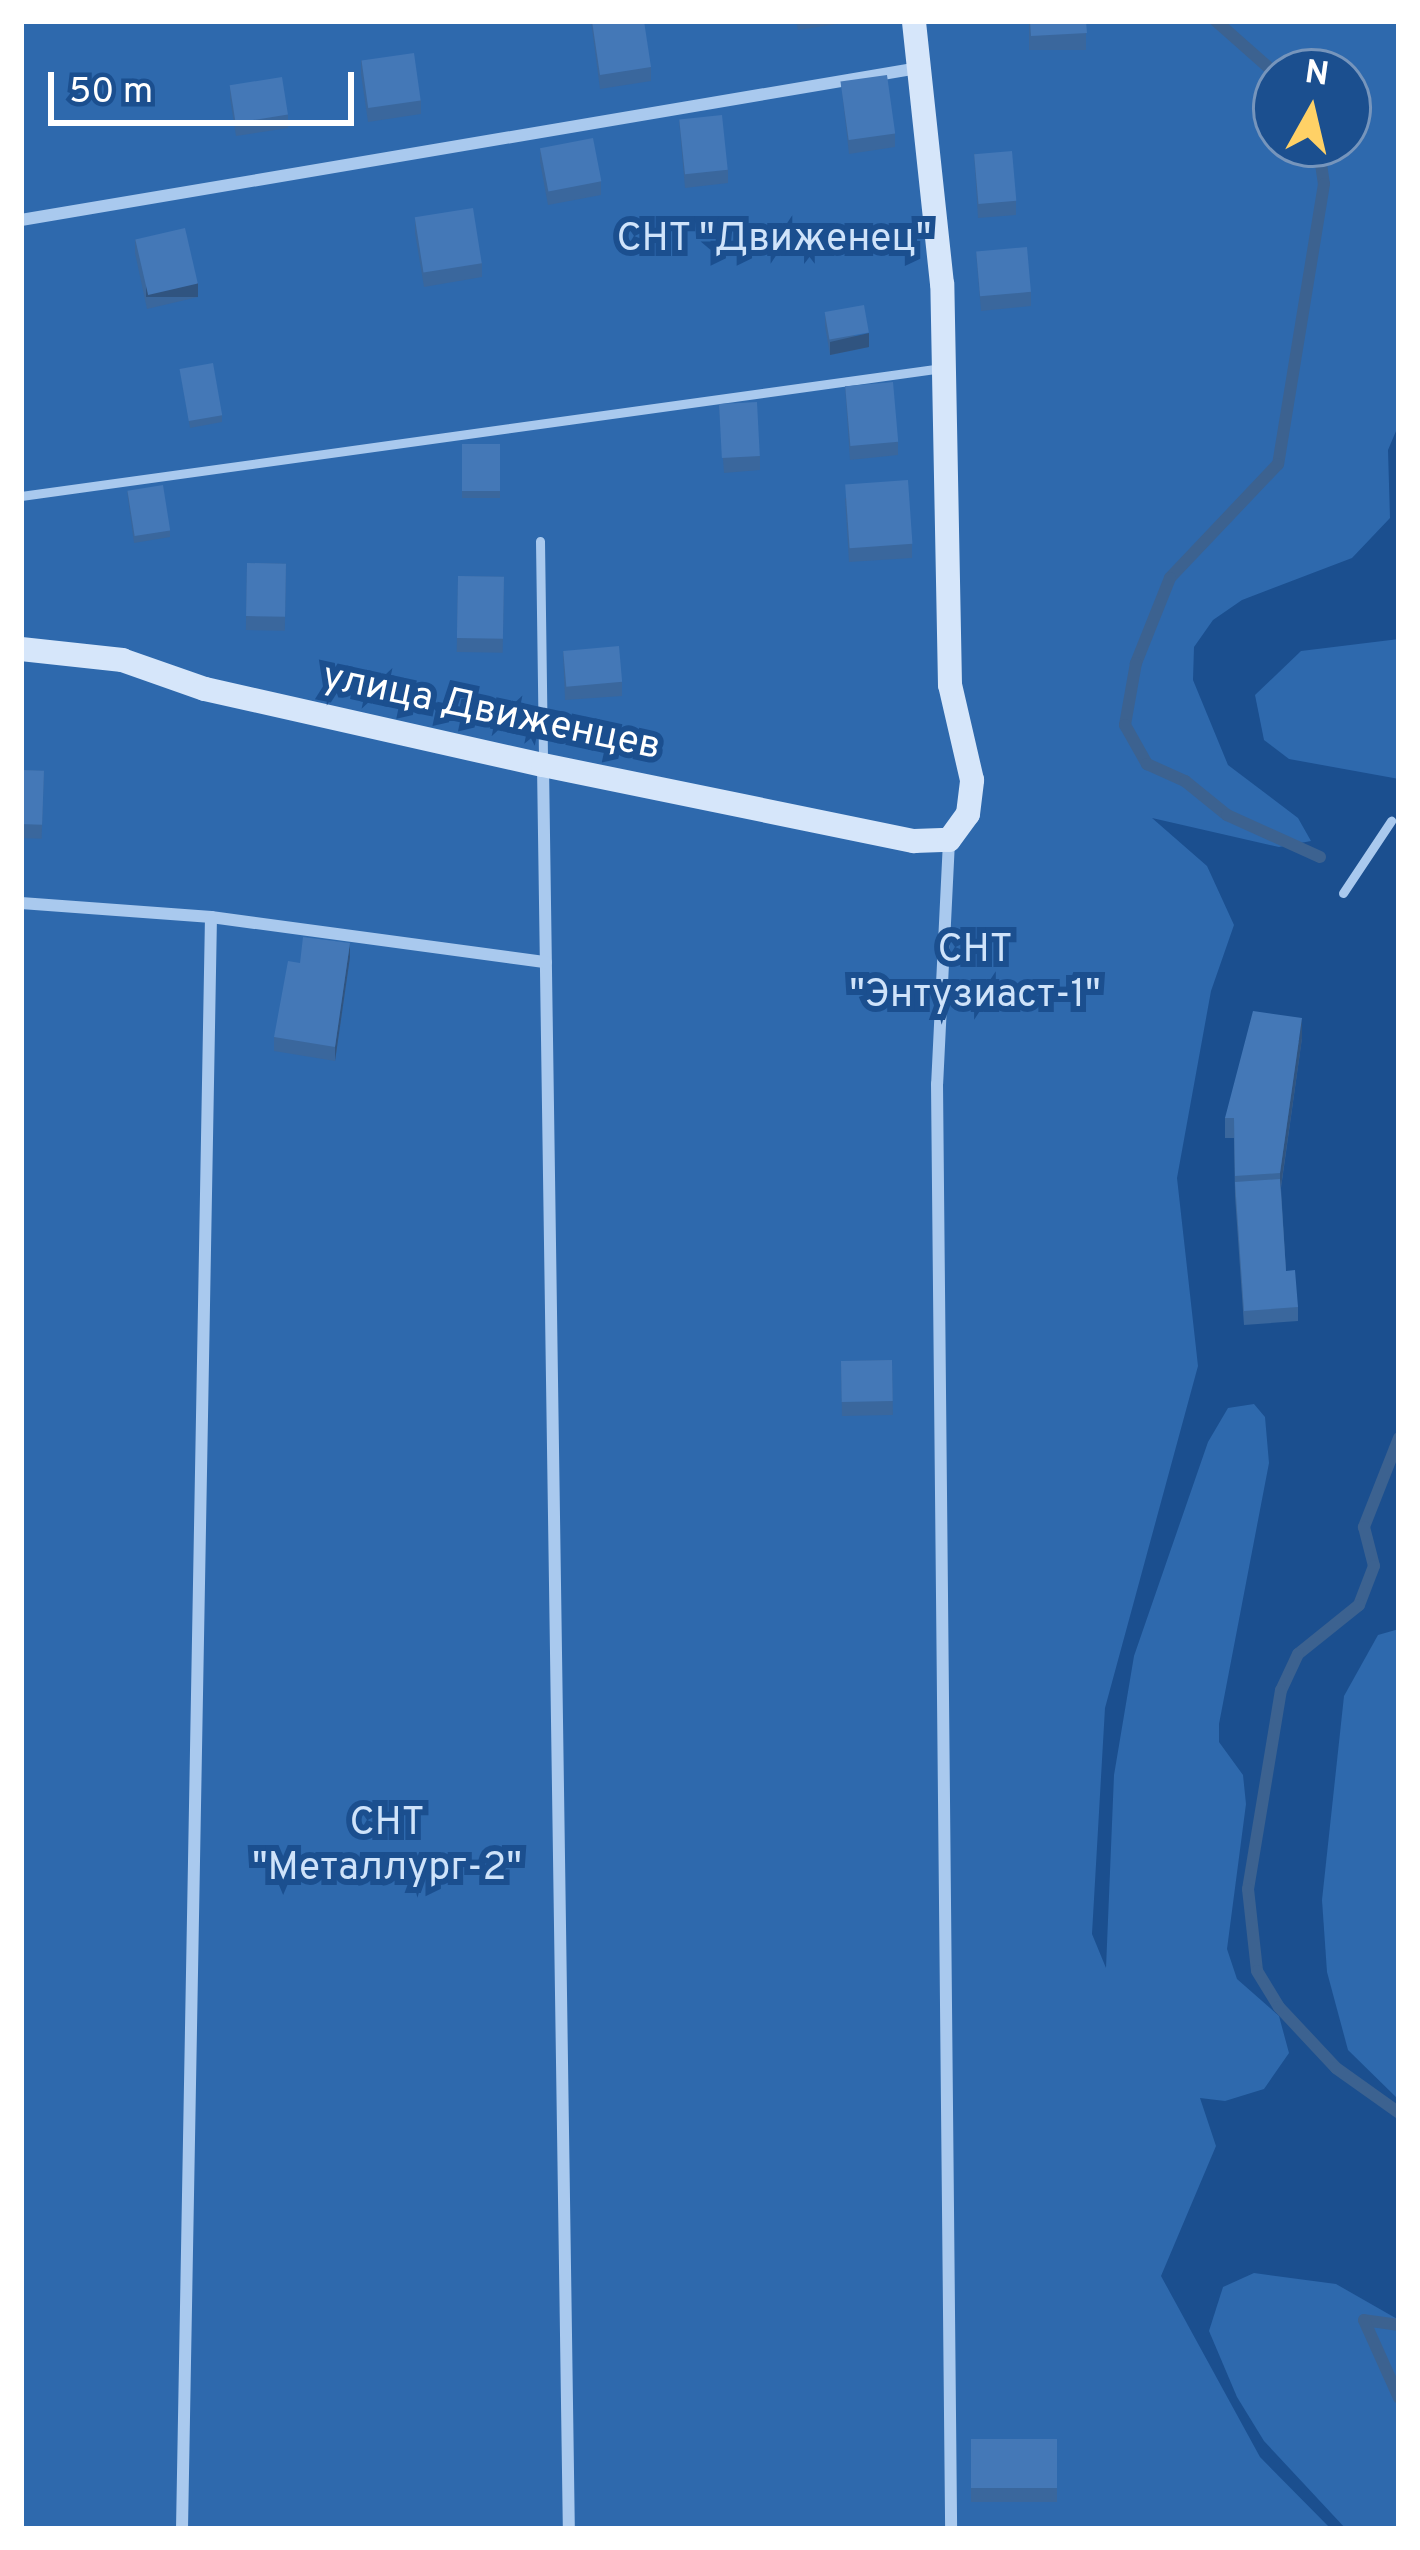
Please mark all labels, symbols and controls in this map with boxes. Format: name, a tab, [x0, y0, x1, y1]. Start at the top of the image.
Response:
scale bar	[54, 48, 360, 122]
north arrow	[1252, 48, 1372, 168]
text: N	[1302, 53, 1331, 98]
text: 50 m	[69, 70, 153, 116]
park label: СНТ "Движенец"	[616, 218, 932, 264]
street label: улица Движенцев	[318, 655, 664, 773]
park label: СНТ "Энтузиаст-1"	[849, 930, 1101, 1021]
park label: СНТ "Металлург-2"	[252, 1803, 522, 1894]

